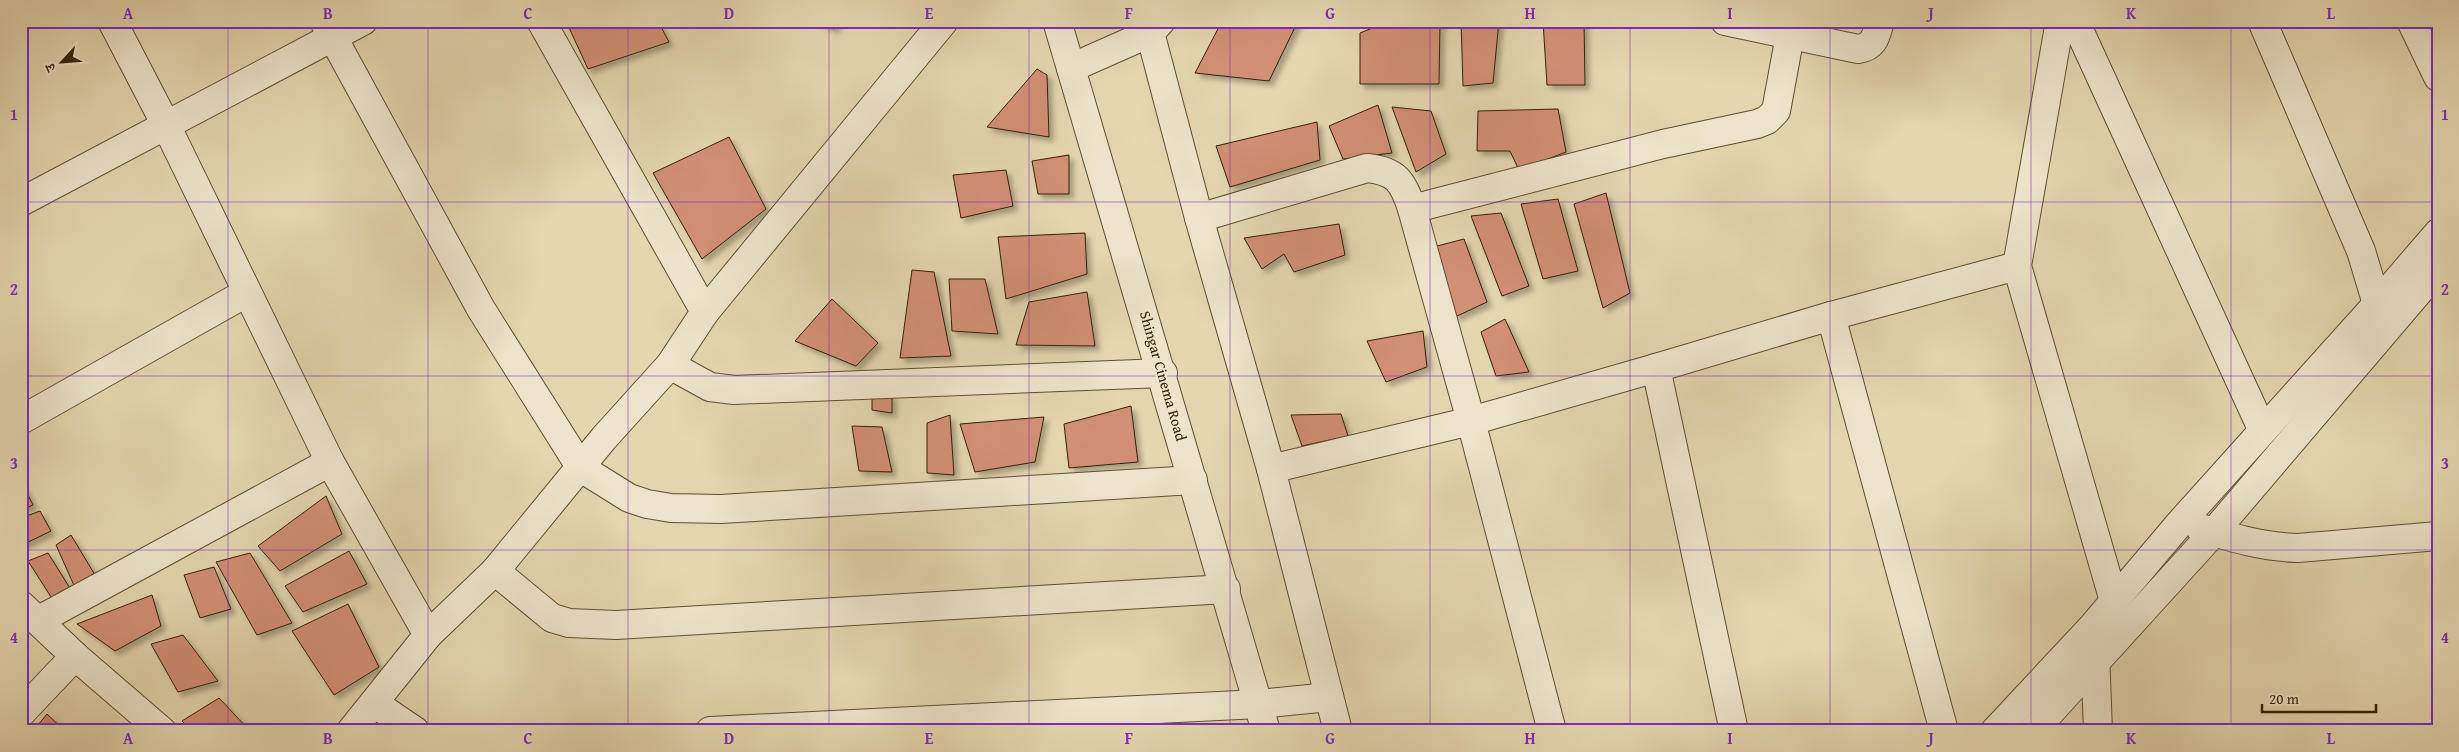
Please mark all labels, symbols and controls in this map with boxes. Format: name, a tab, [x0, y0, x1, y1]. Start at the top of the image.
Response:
text: A	[123, 1, 134, 25]
text: B	[323, 1, 333, 25]
text: C	[523, 1, 533, 25]
text: D	[724, 1, 734, 25]
text: E	[925, 1, 934, 25]
text: F	[1125, 1, 1133, 25]
text: G	[1325, 1, 1335, 25]
text: H	[1524, 1, 1536, 25]
text: I	[1727, 1, 1733, 25]
text: J	[1925, 1, 1934, 25]
text: K	[2126, 1, 2137, 25]
text: L	[2327, 1, 2336, 25]
north arrow	[38, 38, 88, 88]
text: उ	[39, 59, 61, 76]
text: 1	[10, 102, 18, 126]
text: 1	[2441, 102, 2449, 126]
text: 2	[10, 277, 18, 301]
text: 2	[2441, 277, 2449, 301]
street label: Shingar Cinema Road	[1135, 308, 1192, 443]
text: 3	[10, 451, 18, 475]
text: 3	[2441, 451, 2449, 475]
text: 4	[10, 625, 18, 649]
text: 4	[2441, 625, 2449, 649]
scale bar	[2262, 682, 2375, 714]
text: 20 m	[2269, 688, 2300, 709]
text: A	[123, 726, 134, 750]
text: B	[323, 726, 333, 750]
text: C	[523, 726, 533, 750]
text: D	[724, 726, 734, 750]
text: E	[925, 726, 934, 750]
text: F	[1125, 726, 1133, 750]
text: G	[1325, 726, 1335, 750]
text: H	[1524, 726, 1536, 750]
text: I	[1727, 726, 1733, 750]
text: J	[1925, 726, 1934, 750]
text: K	[2126, 726, 2137, 750]
text: L	[2327, 726, 2336, 750]

